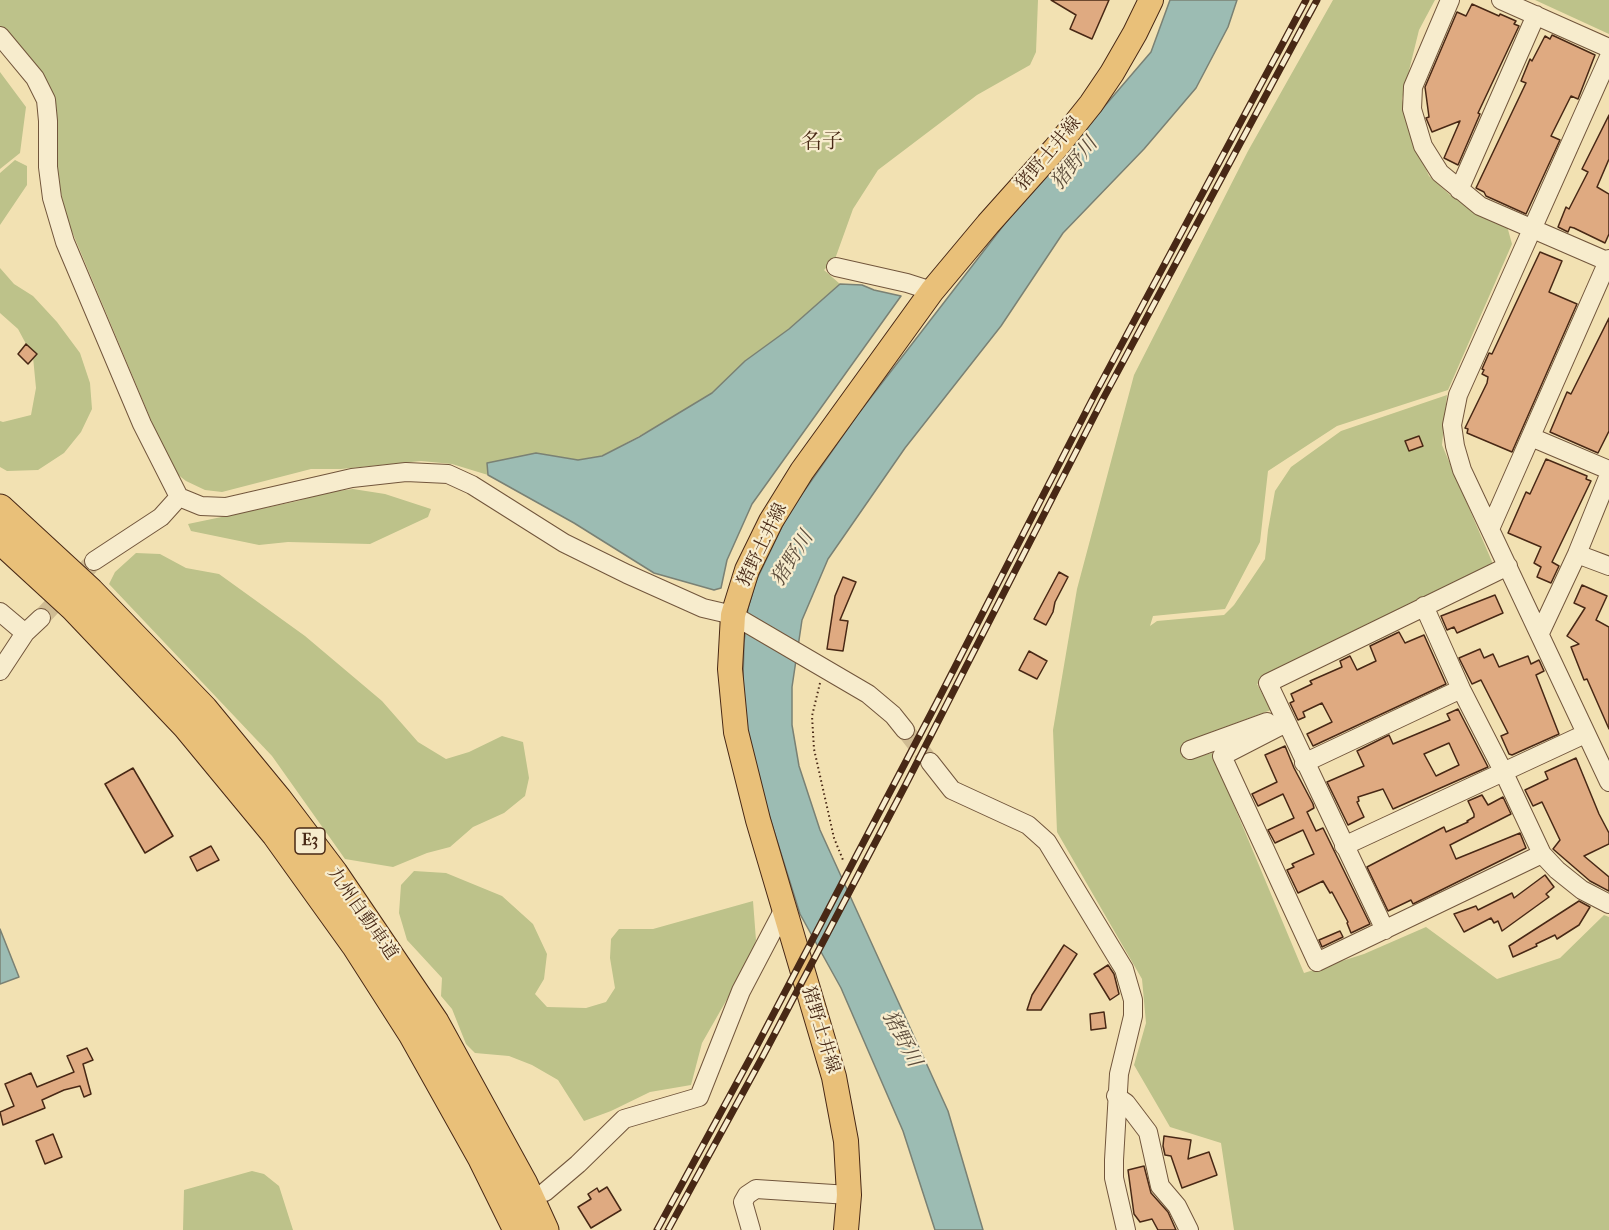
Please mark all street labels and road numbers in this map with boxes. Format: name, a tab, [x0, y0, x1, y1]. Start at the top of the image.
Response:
street label: 猪野土井線	[1012, 113, 1086, 195]
street label: 猪野土井線	[734, 500, 792, 590]
road number: E3	[295, 828, 325, 854]
street label: 九州自動車道	[322, 864, 402, 964]
street label: 猪野土井線	[797, 984, 843, 1076]

